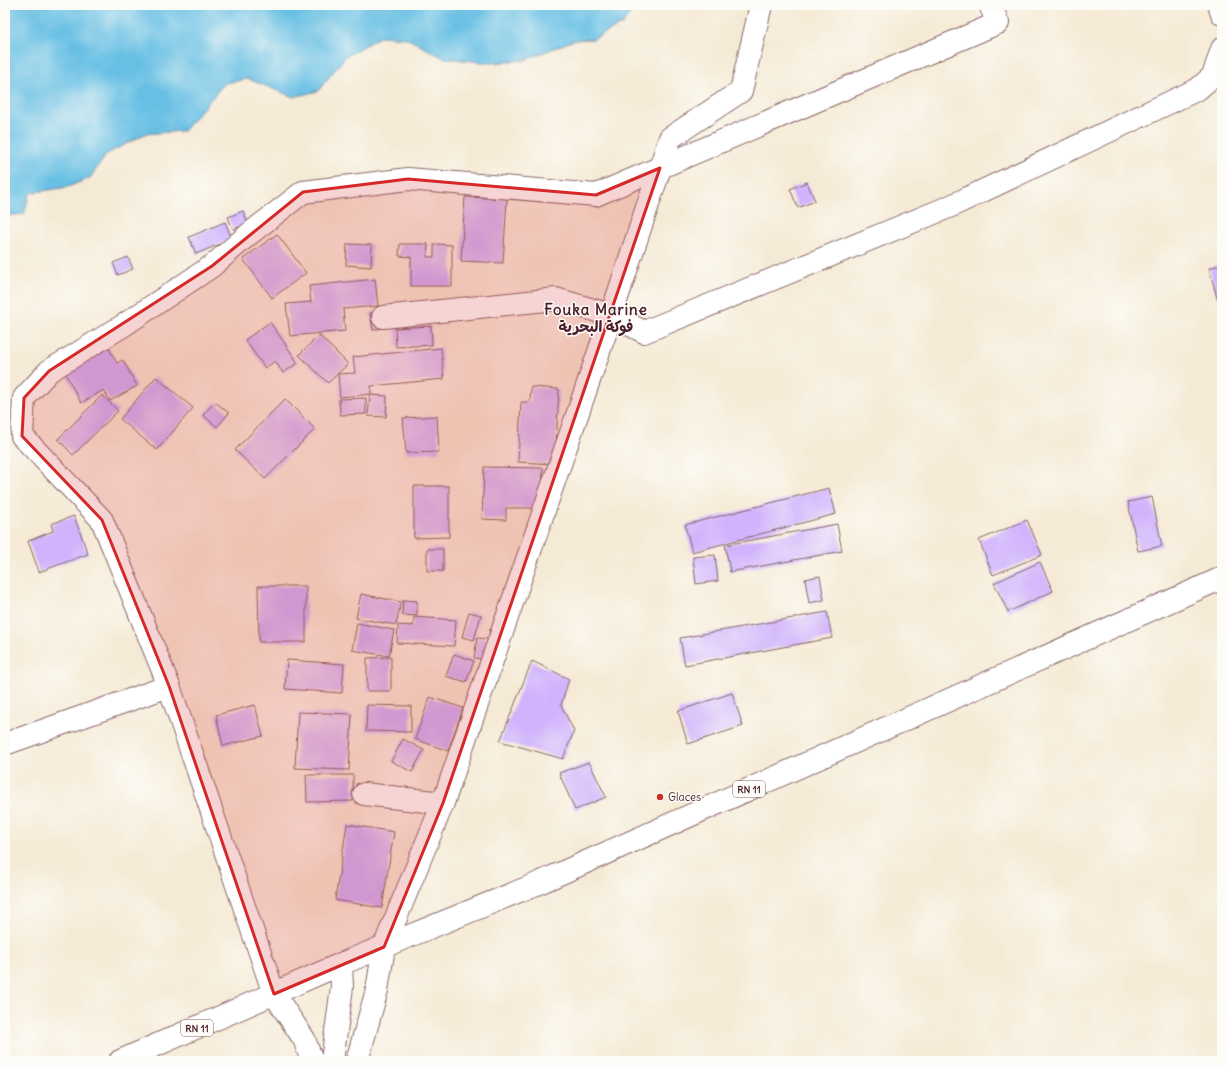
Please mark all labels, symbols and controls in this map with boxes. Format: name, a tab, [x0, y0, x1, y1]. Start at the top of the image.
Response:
district label: Fouka Marine فوكة البحرية	[544, 300, 648, 337]
road number: RN 11	[733, 781, 765, 797]
place label: Glaces	[668, 790, 701, 804]
marker: Glaces	[655, 792, 665, 802]
road number: RN 11	[181, 1020, 213, 1036]

